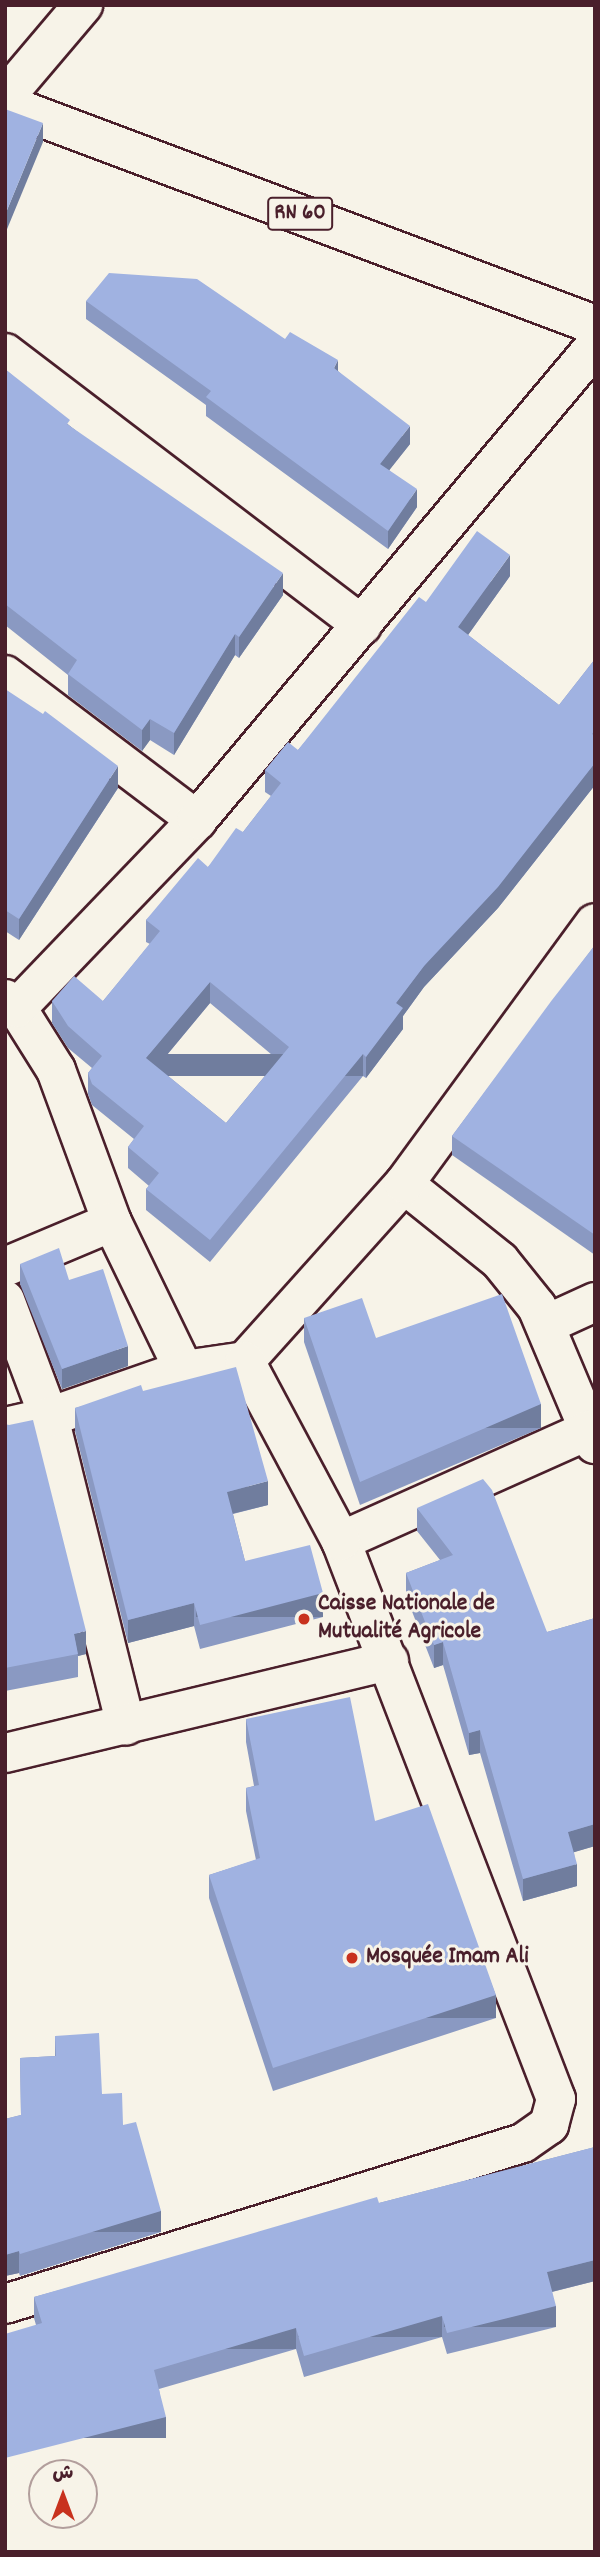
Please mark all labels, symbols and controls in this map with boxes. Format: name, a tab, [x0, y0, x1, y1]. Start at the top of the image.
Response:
road number: RN 60	[267, 195, 333, 234]
place label: Caisse Nationale de Mutualité Agricole	[318, 1591, 495, 1647]
marker: Caisse Nationale de Mutualité Agricole	[296, 1611, 312, 1627]
place label: Mosquée Imam Ali	[366, 1944, 529, 1972]
marker: Mosquée Imam Ali	[344, 1950, 360, 1966]
north arrow	[28, 2459, 98, 2529]
text: ش	[53, 2461, 73, 2488]

